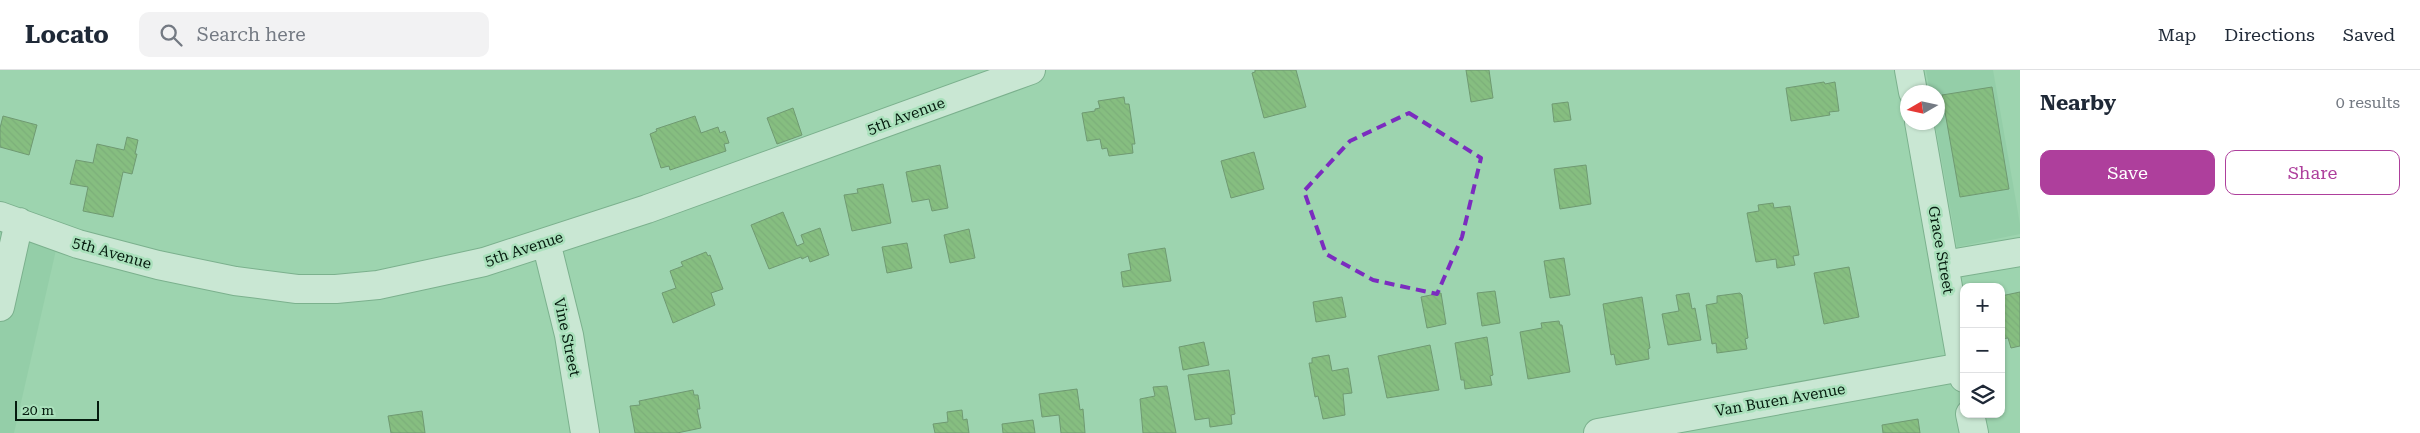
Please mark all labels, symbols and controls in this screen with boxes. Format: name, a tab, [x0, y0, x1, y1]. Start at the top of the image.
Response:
search box	[139, 12, 489, 57]
text: Locato	[25, 21, 109, 49]
icon: search	[157, 21, 185, 49]
text: Search here	[197, 23, 306, 46]
text: Map	[2158, 24, 2196, 45]
text: Directions	[2224, 24, 2315, 45]
text: Saved	[2343, 24, 2395, 45]
north arrow	[1900, 85, 1945, 130]
text: Nearby	[2040, 91, 2116, 115]
text: 0 results	[2336, 93, 2400, 112]
street label: 5th Avenue	[865, 94, 947, 138]
button: Save	[2040, 150, 2215, 195]
button: Share	[2225, 150, 2400, 195]
street label: Grace Street	[1924, 205, 1958, 296]
street label: 5th Avenue	[483, 228, 565, 270]
street label: 5th Avenue	[70, 233, 154, 273]
map controls	[1960, 283, 2005, 418]
button: +	[1960, 283, 2005, 328]
street label: Vine Street	[550, 296, 584, 378]
button: −	[1960, 328, 2005, 373]
button: layers	[1960, 373, 2005, 418]
street label: Van Buren Avenue	[1714, 380, 1846, 420]
scale bar	[15, 398, 99, 421]
text: 20 m	[22, 402, 54, 418]

